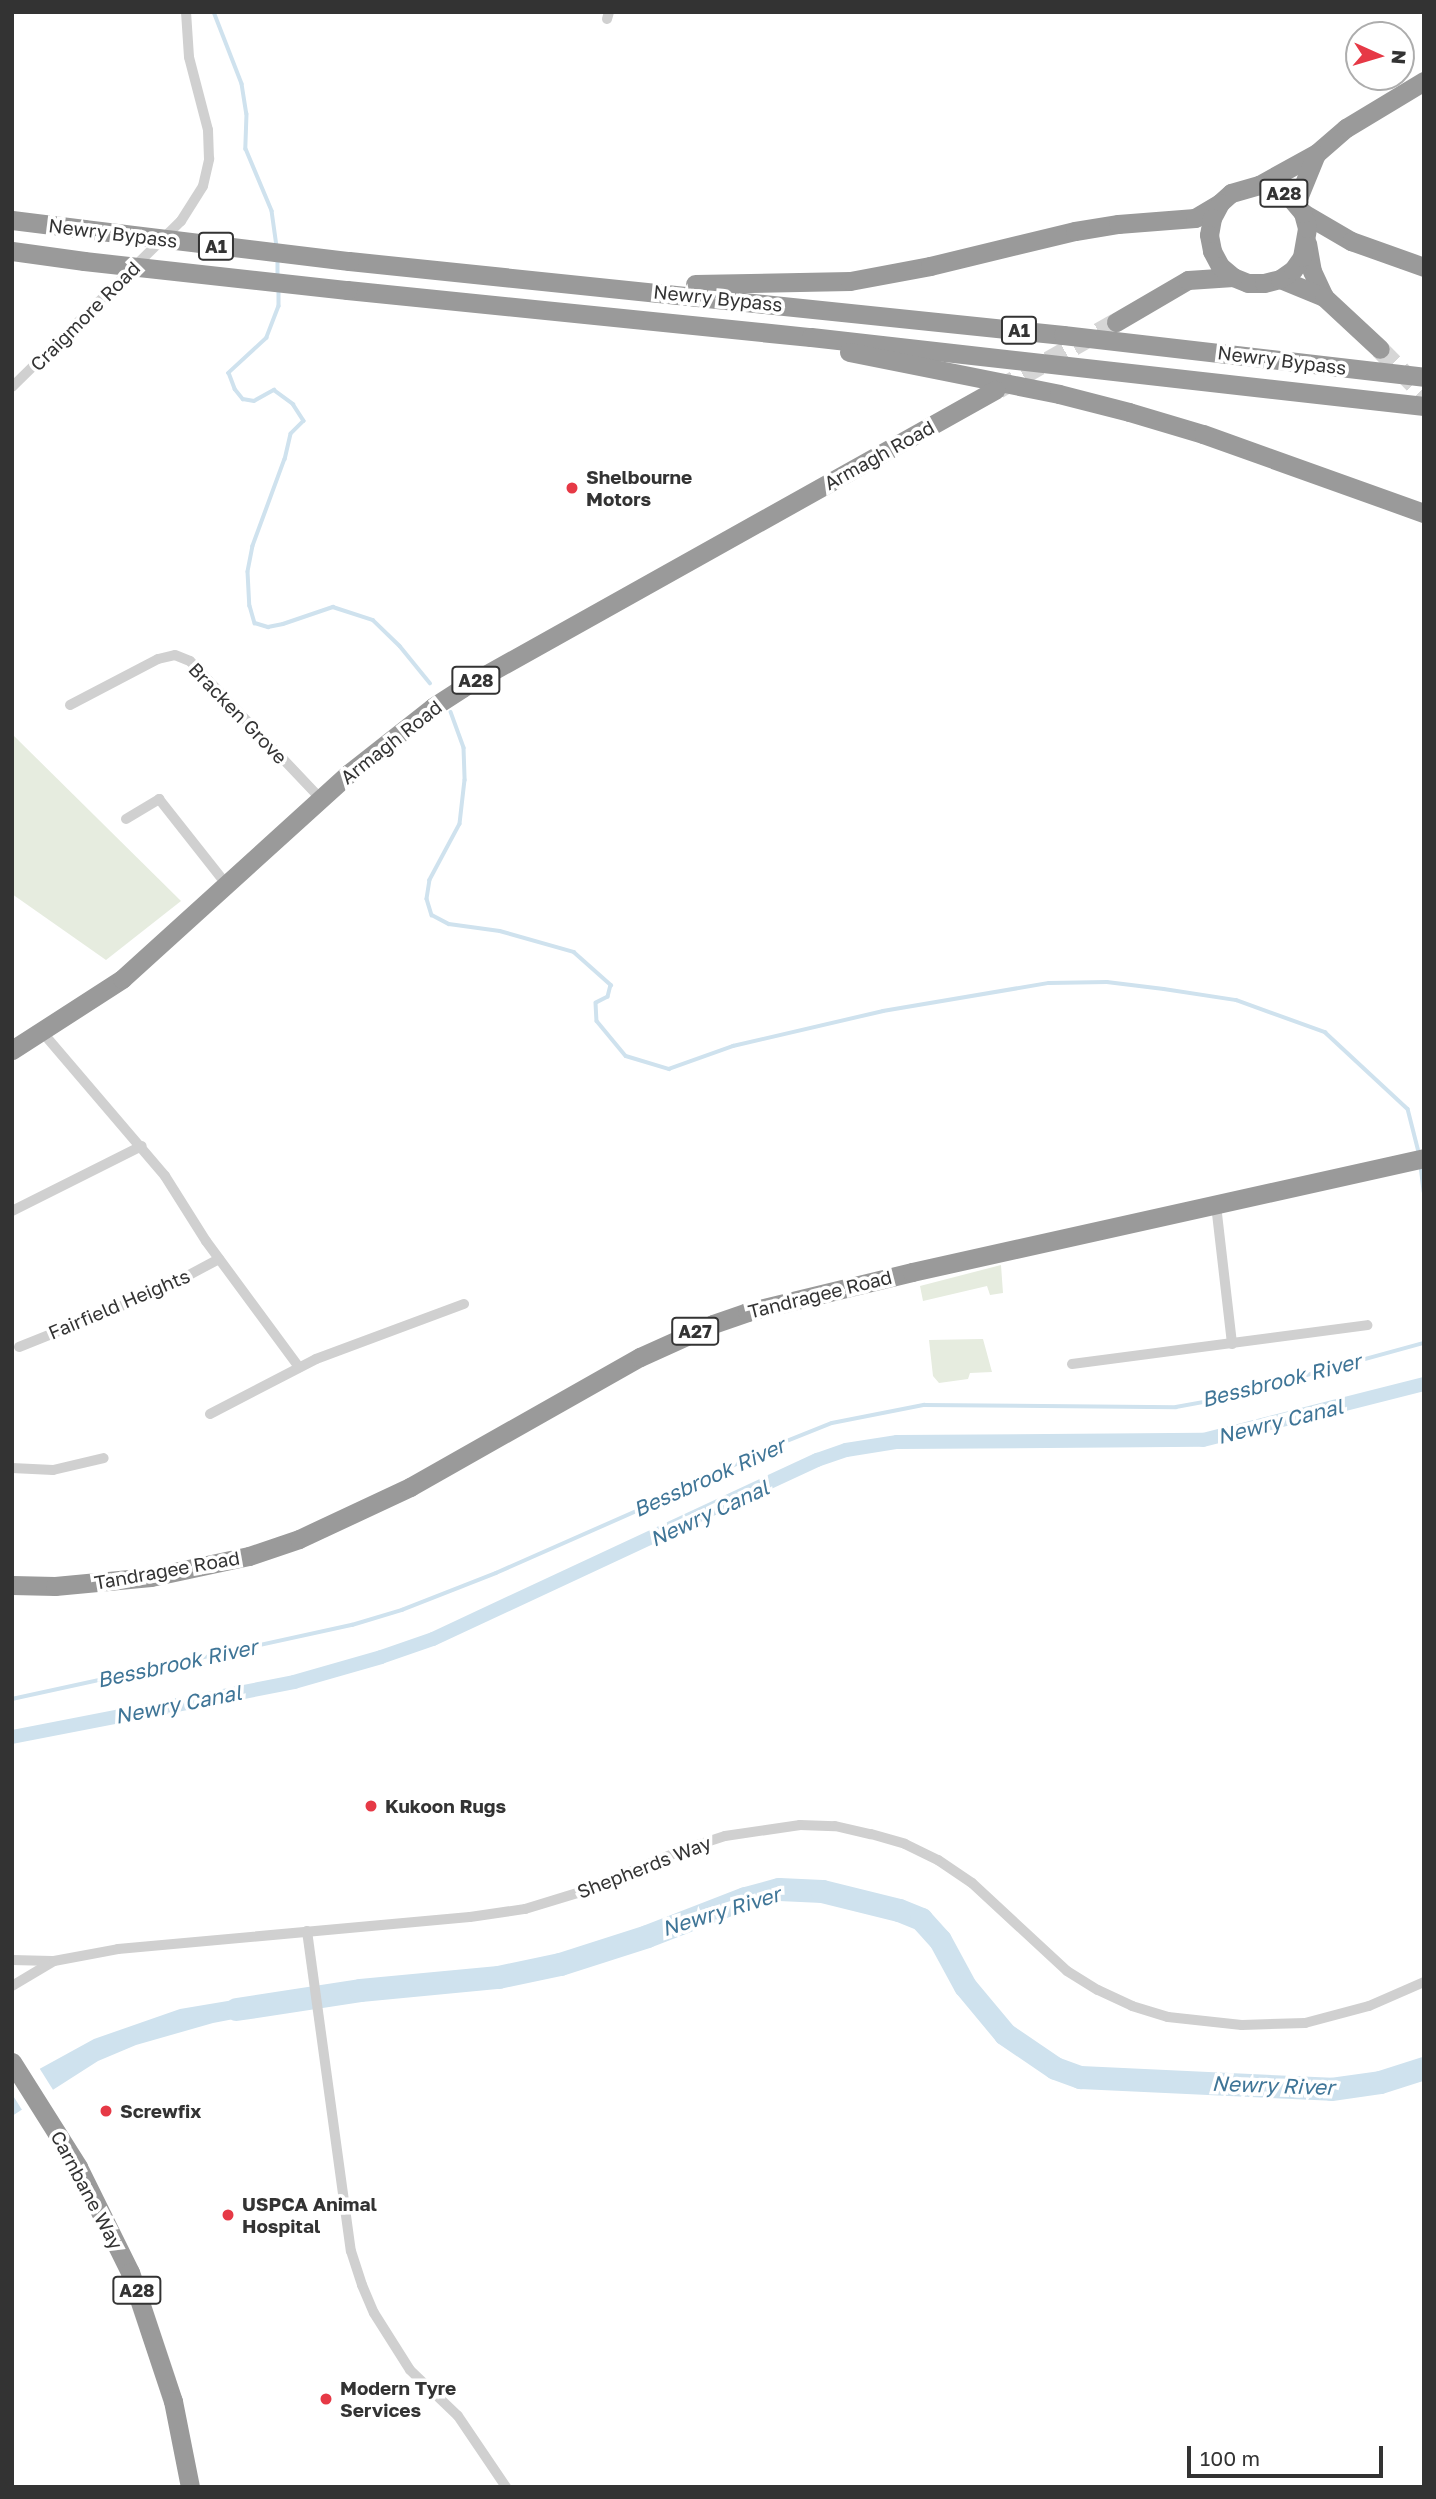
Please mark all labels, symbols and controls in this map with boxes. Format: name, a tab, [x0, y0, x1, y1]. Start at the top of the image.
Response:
north arrow	[1345, 21, 1415, 91]
text: N	[1387, 49, 1411, 65]
road number: A28	[1258, 178, 1310, 208]
street label: Newry Bypass	[47, 214, 179, 252]
road number: A1	[197, 232, 235, 260]
street label: Craigmore Road	[26, 257, 144, 375]
street label: Newry Bypass	[652, 280, 784, 316]
road number: A1	[1000, 316, 1038, 344]
street label: Newry Bypass	[1216, 341, 1348, 379]
street label: Armagh Road	[820, 415, 938, 495]
place label: Shelbourne Motors	[586, 466, 692, 510]
marker: Shelbourne Motors	[564, 480, 580, 496]
street label: Bracken Grove	[184, 658, 292, 768]
road number: A28	[450, 666, 502, 694]
street label: Armagh Road	[336, 695, 446, 789]
street label: Fairfield Heights	[45, 1264, 193, 1344]
street label: Tandragee Road	[746, 1265, 894, 1323]
road number: A27	[670, 1316, 720, 1346]
water label: Bessbrook River	[1199, 1348, 1363, 1412]
water label: Newry Canal	[1215, 1393, 1345, 1449]
water label: Bessbrook River	[629, 1432, 789, 1522]
water label: Newry Canal	[645, 1474, 773, 1552]
street label: Tandragee Road	[93, 1546, 241, 1594]
water label: Bessbrook River	[94, 1634, 260, 1692]
water label: Newry Canal	[113, 1679, 243, 1729]
place label: Kukoon Rugs	[385, 1795, 506, 1817]
marker: Kukoon Rugs	[363, 1798, 379, 1814]
street label: Shepherds Way	[574, 1831, 714, 1903]
water label: Newry River	[659, 1881, 783, 1941]
water label: Newry River	[1211, 2070, 1335, 2100]
place label: Screwfix	[120, 2100, 201, 2122]
marker: Screwfix	[98, 2103, 114, 2119]
street label: Carnbane Way	[46, 2127, 128, 2253]
place label: USPCA Animal Hospital	[242, 2193, 377, 2237]
marker: USPCA Animal Hospital	[220, 2207, 236, 2223]
road number: A28	[111, 2276, 163, 2304]
place label: Modern Tyre Services	[340, 2377, 456, 2421]
marker: Modern Tyre Services	[318, 2391, 334, 2407]
scale bar	[1191, 2432, 1387, 2476]
text: 100 m	[1200, 2445, 1260, 2471]

